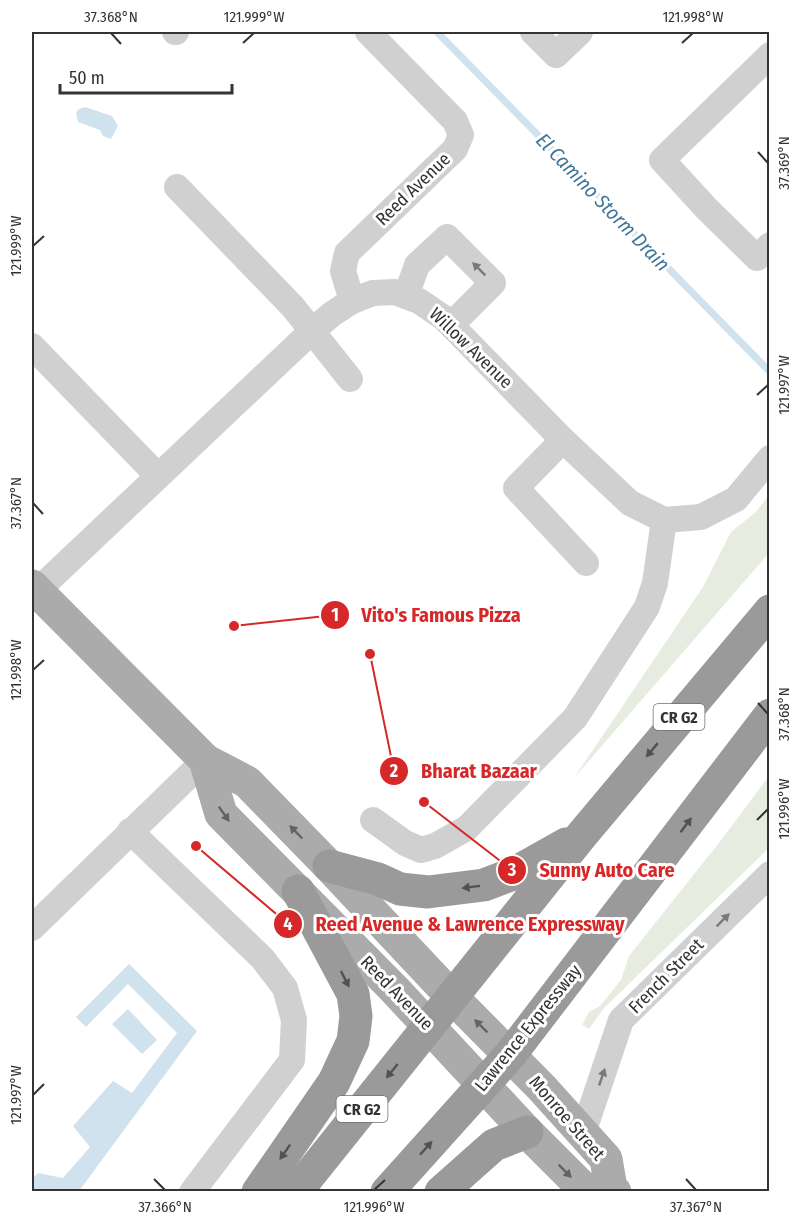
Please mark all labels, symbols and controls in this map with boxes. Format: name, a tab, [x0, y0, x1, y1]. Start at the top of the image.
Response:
text: 37.368°N	[84, 8, 138, 26]
text: 121.999°W	[224, 8, 284, 26]
text: 121.998°W	[662, 8, 724, 26]
scale bar	[60, 57, 232, 95]
text: 50 m	[69, 67, 105, 89]
water label: El Camino Storm Drain	[531, 128, 675, 276]
text: 37.369°N	[775, 136, 793, 190]
street label: Reed Avenue	[371, 148, 455, 230]
text: 121.999°W	[7, 216, 25, 276]
one-way arrow	[472, 262, 487, 276]
street label: Willow Avenue	[425, 303, 517, 393]
text: 121.997°W	[775, 355, 793, 415]
text: 37.367°N	[7, 477, 25, 529]
callout: Vito's Famous Pizza	[320, 596, 533, 634]
text: Vito's Famous Pizza	[360, 603, 521, 627]
text: 1	[331, 604, 339, 626]
text: 121.998°W	[7, 639, 25, 701]
text: 37.368°N	[775, 687, 793, 741]
road number: CR G2	[654, 704, 704, 730]
one-way arrow	[646, 742, 659, 757]
callout: Bharat Bazaar	[379, 752, 549, 790]
text: Bharat Bazaar	[421, 759, 538, 783]
text: 2	[389, 760, 398, 782]
text: 121.996°W	[775, 779, 793, 839]
one-way arrow	[219, 806, 230, 823]
one-way arrow	[680, 817, 692, 833]
one-way arrow	[289, 825, 303, 839]
callout: Sunny Auto Care	[497, 851, 686, 889]
text: Sunny Auto Care	[539, 858, 675, 882]
text: 3	[507, 859, 517, 881]
one-way arrow	[462, 882, 481, 892]
callout: Reed Avenue & Lawrence Expressway	[273, 905, 636, 943]
text: Reed Avenue & Lawrence Expressway	[316, 912, 625, 936]
text: 4	[283, 913, 293, 935]
one-way arrow	[715, 914, 729, 928]
street label: French Street	[624, 934, 708, 1018]
street label: Reed Avenue	[356, 951, 438, 1035]
street label: Lawrence Expressway	[470, 960, 586, 1096]
one-way arrow	[340, 970, 350, 988]
one-way arrow	[474, 1019, 488, 1033]
one-way arrow	[386, 1064, 398, 1079]
text: 121.997°W	[7, 1065, 25, 1125]
one-way arrow	[597, 1068, 607, 1086]
street label: Monroe Street	[524, 1071, 610, 1165]
road number: CR G2	[336, 1096, 388, 1122]
one-way arrow	[419, 1141, 432, 1156]
one-way arrow	[279, 1144, 291, 1160]
one-way arrow	[558, 1163, 572, 1178]
text: 37.366°N	[138, 1198, 192, 1216]
text: 121.996°W	[344, 1198, 404, 1216]
text: 37.367°N	[670, 1198, 722, 1216]

